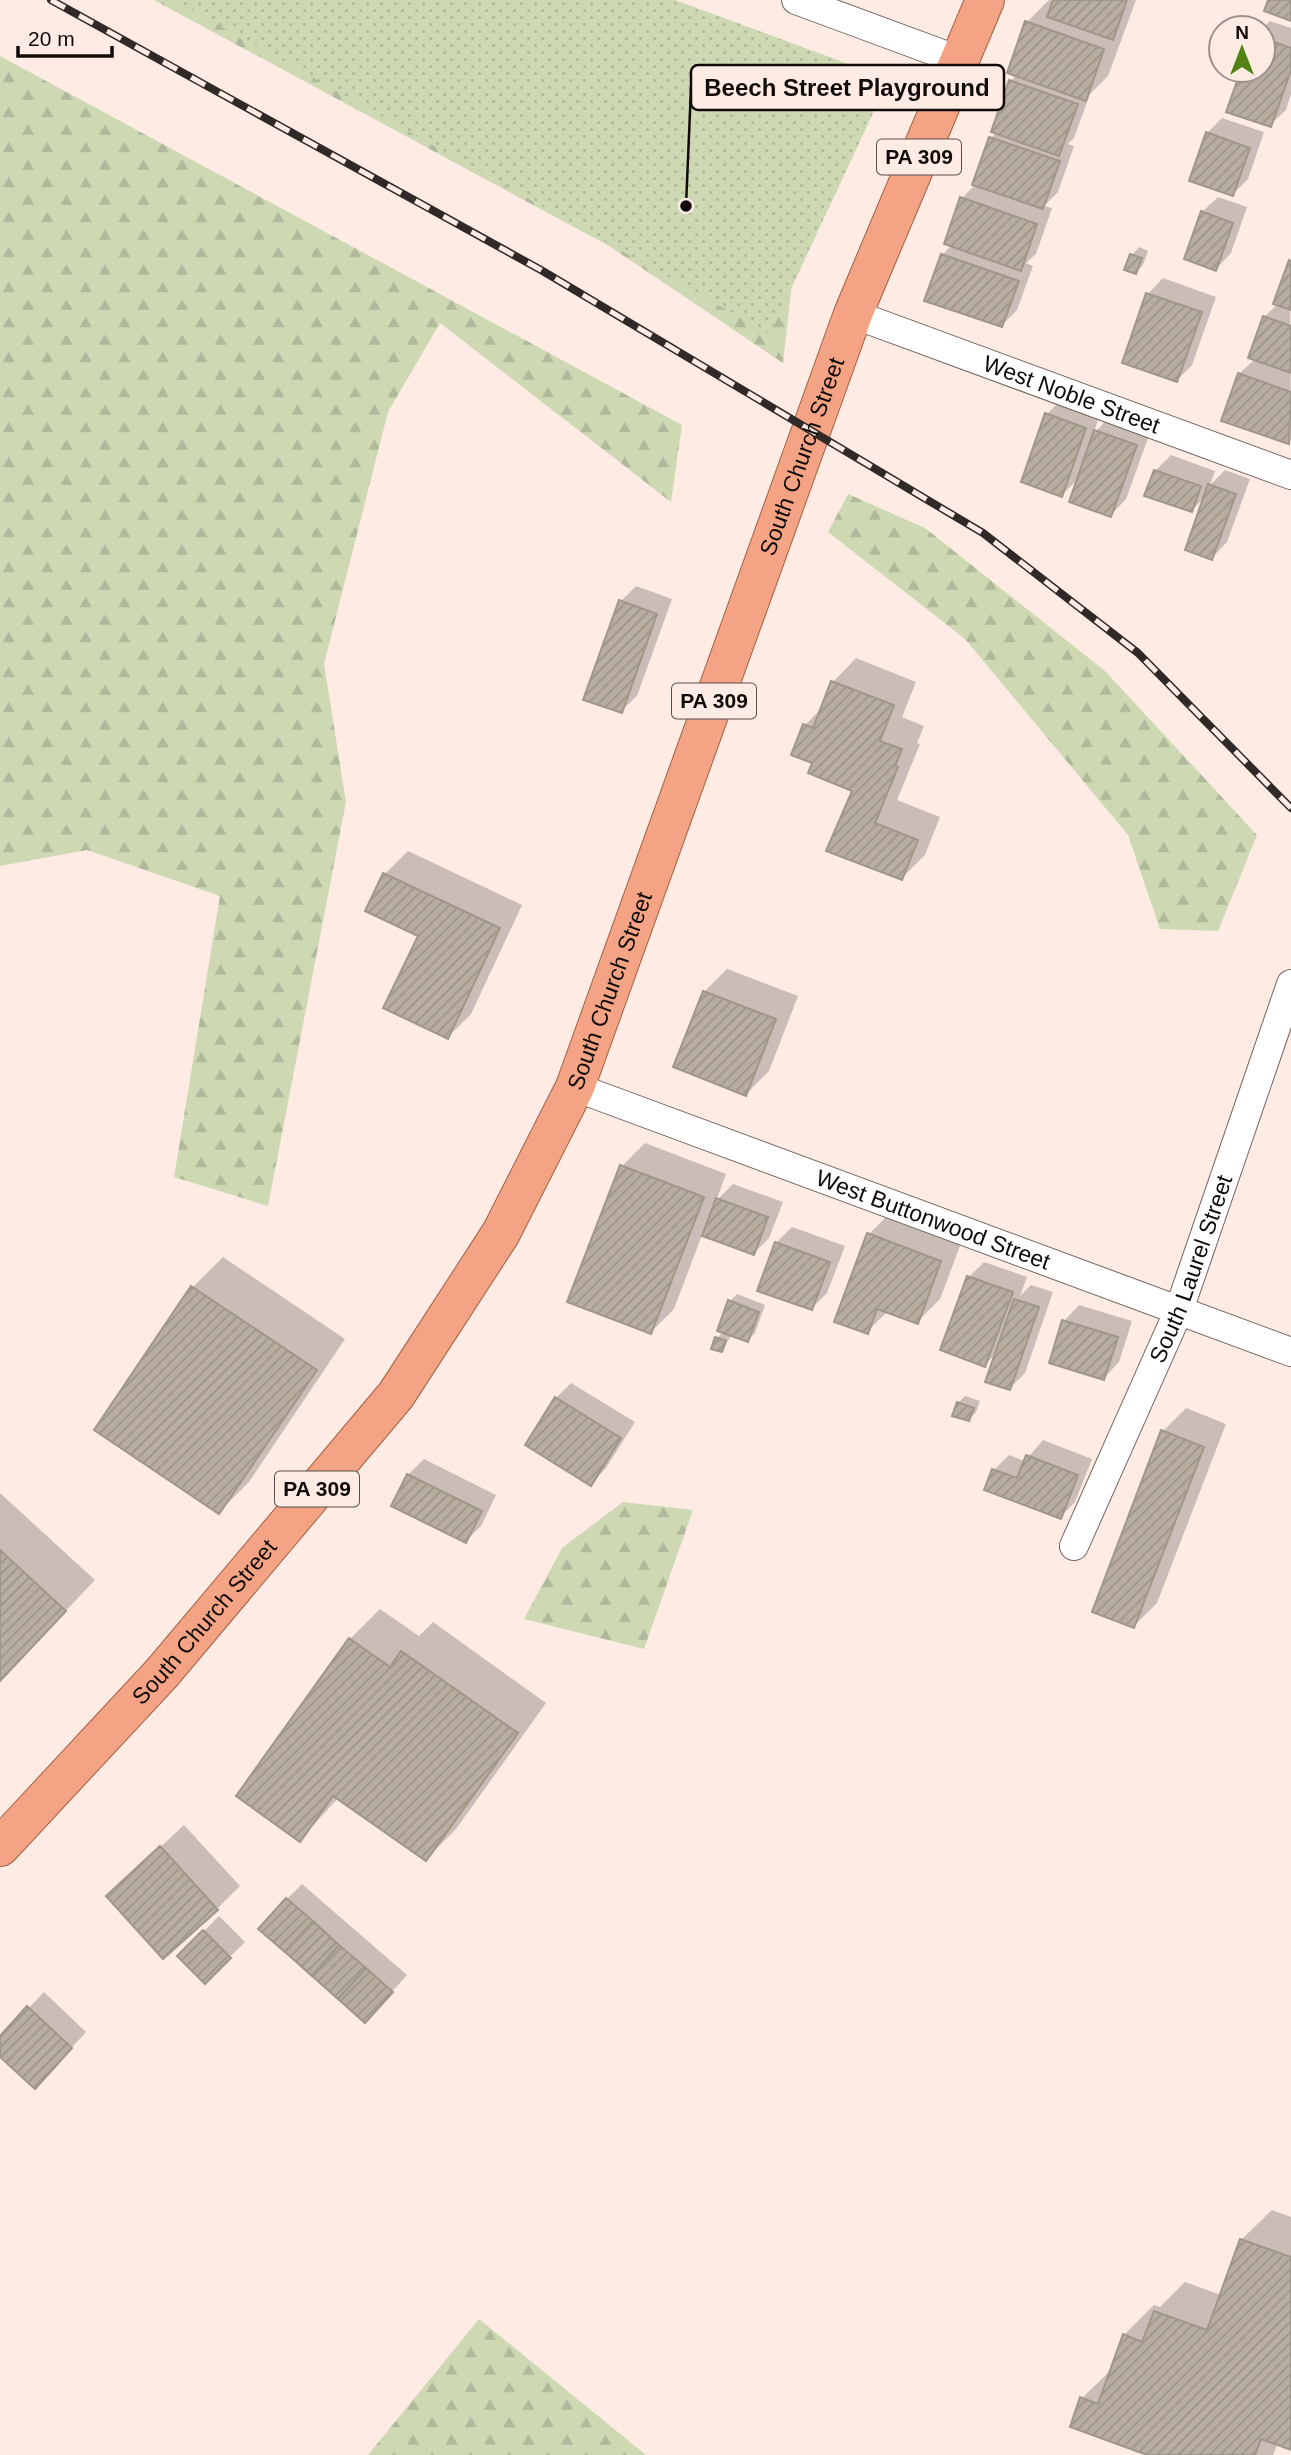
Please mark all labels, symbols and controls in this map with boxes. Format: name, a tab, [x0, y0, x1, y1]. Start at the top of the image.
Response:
scale bar	[18, 14, 112, 58]
north arrow	[1207, 14, 1277, 84]
text: N	[1235, 22, 1249, 43]
text: 20 m	[28, 27, 75, 50]
callout: Beech Street Playground	[691, 65, 1004, 110]
text: Beech Street Playground	[704, 74, 990, 101]
road number: PA 309	[877, 140, 961, 174]
street label: West Noble Street	[980, 350, 1164, 439]
street label: South Church Street	[754, 353, 850, 559]
road number: PA 309	[672, 684, 756, 718]
street label: South Church Street	[562, 888, 657, 1093]
street label: West Buttonwood Street	[813, 1164, 1054, 1275]
street label: South Laurel Street	[1144, 1171, 1238, 1367]
road number: PA 309	[275, 1472, 359, 1506]
street label: South Church Street	[127, 1534, 282, 1710]

